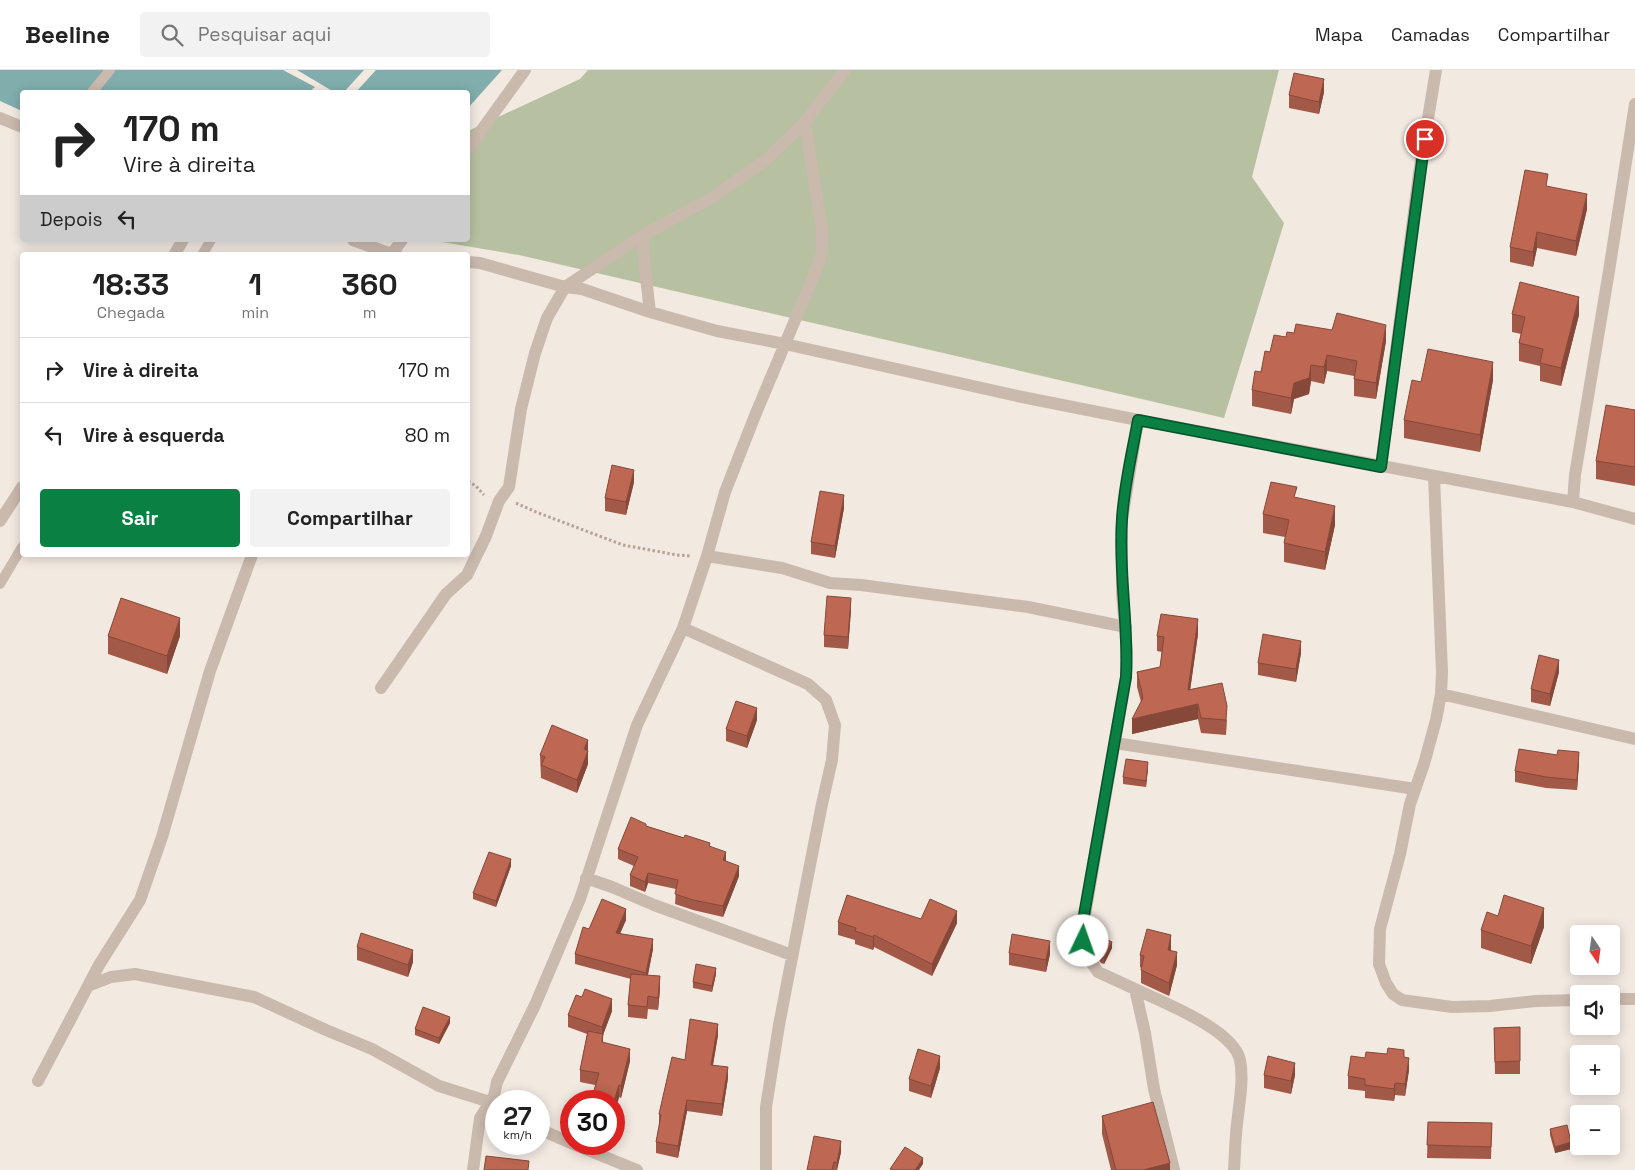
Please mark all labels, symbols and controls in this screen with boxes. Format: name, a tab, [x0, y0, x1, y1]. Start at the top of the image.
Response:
search box	[140, 12, 490, 57]
text: Beeline	[25, 19, 110, 50]
icon: search	[158, 21, 186, 49]
text: Pesquisar aqui	[198, 22, 331, 47]
text: Mapa	[1315, 23, 1363, 46]
text: Camadas	[1391, 23, 1470, 46]
text: Compartilhar	[1498, 23, 1610, 46]
text: 170 m	[123, 107, 220, 151]
icon: right	[40, 110, 105, 175]
pin	[1404, 118, 1446, 160]
icon: arrive	[1411, 125, 1439, 153]
text: Vire à direita	[123, 150, 255, 178]
icon: left	[113, 205, 141, 233]
text: Depois	[40, 207, 103, 232]
text: 18:33	[92, 265, 169, 304]
text: 1	[249, 265, 262, 304]
text: 360	[341, 265, 398, 304]
text: Chegada	[97, 302, 165, 323]
text: min	[242, 302, 269, 323]
text: m	[363, 302, 376, 323]
icon: right	[40, 356, 68, 384]
text: Vire à direita	[83, 358, 199, 383]
text: 170 m	[398, 358, 450, 383]
icon: left	[40, 421, 68, 449]
text: Vire à esquerda	[83, 423, 225, 448]
text: 80 m	[405, 423, 450, 448]
button: Sair	[40, 489, 240, 547]
button: Compartilhar	[250, 489, 450, 547]
position arrow	[1056, 914, 1108, 966]
north arrow	[1570, 925, 1620, 975]
map controls	[1570, 925, 1620, 1155]
button: sound	[1570, 985, 1620, 1035]
button: +	[1570, 1045, 1620, 1095]
speed limit sign: 30	[560, 1090, 625, 1155]
text: 27	[503, 1100, 532, 1132]
button: −	[1570, 1105, 1620, 1155]
text: km/h	[503, 1127, 532, 1143]

